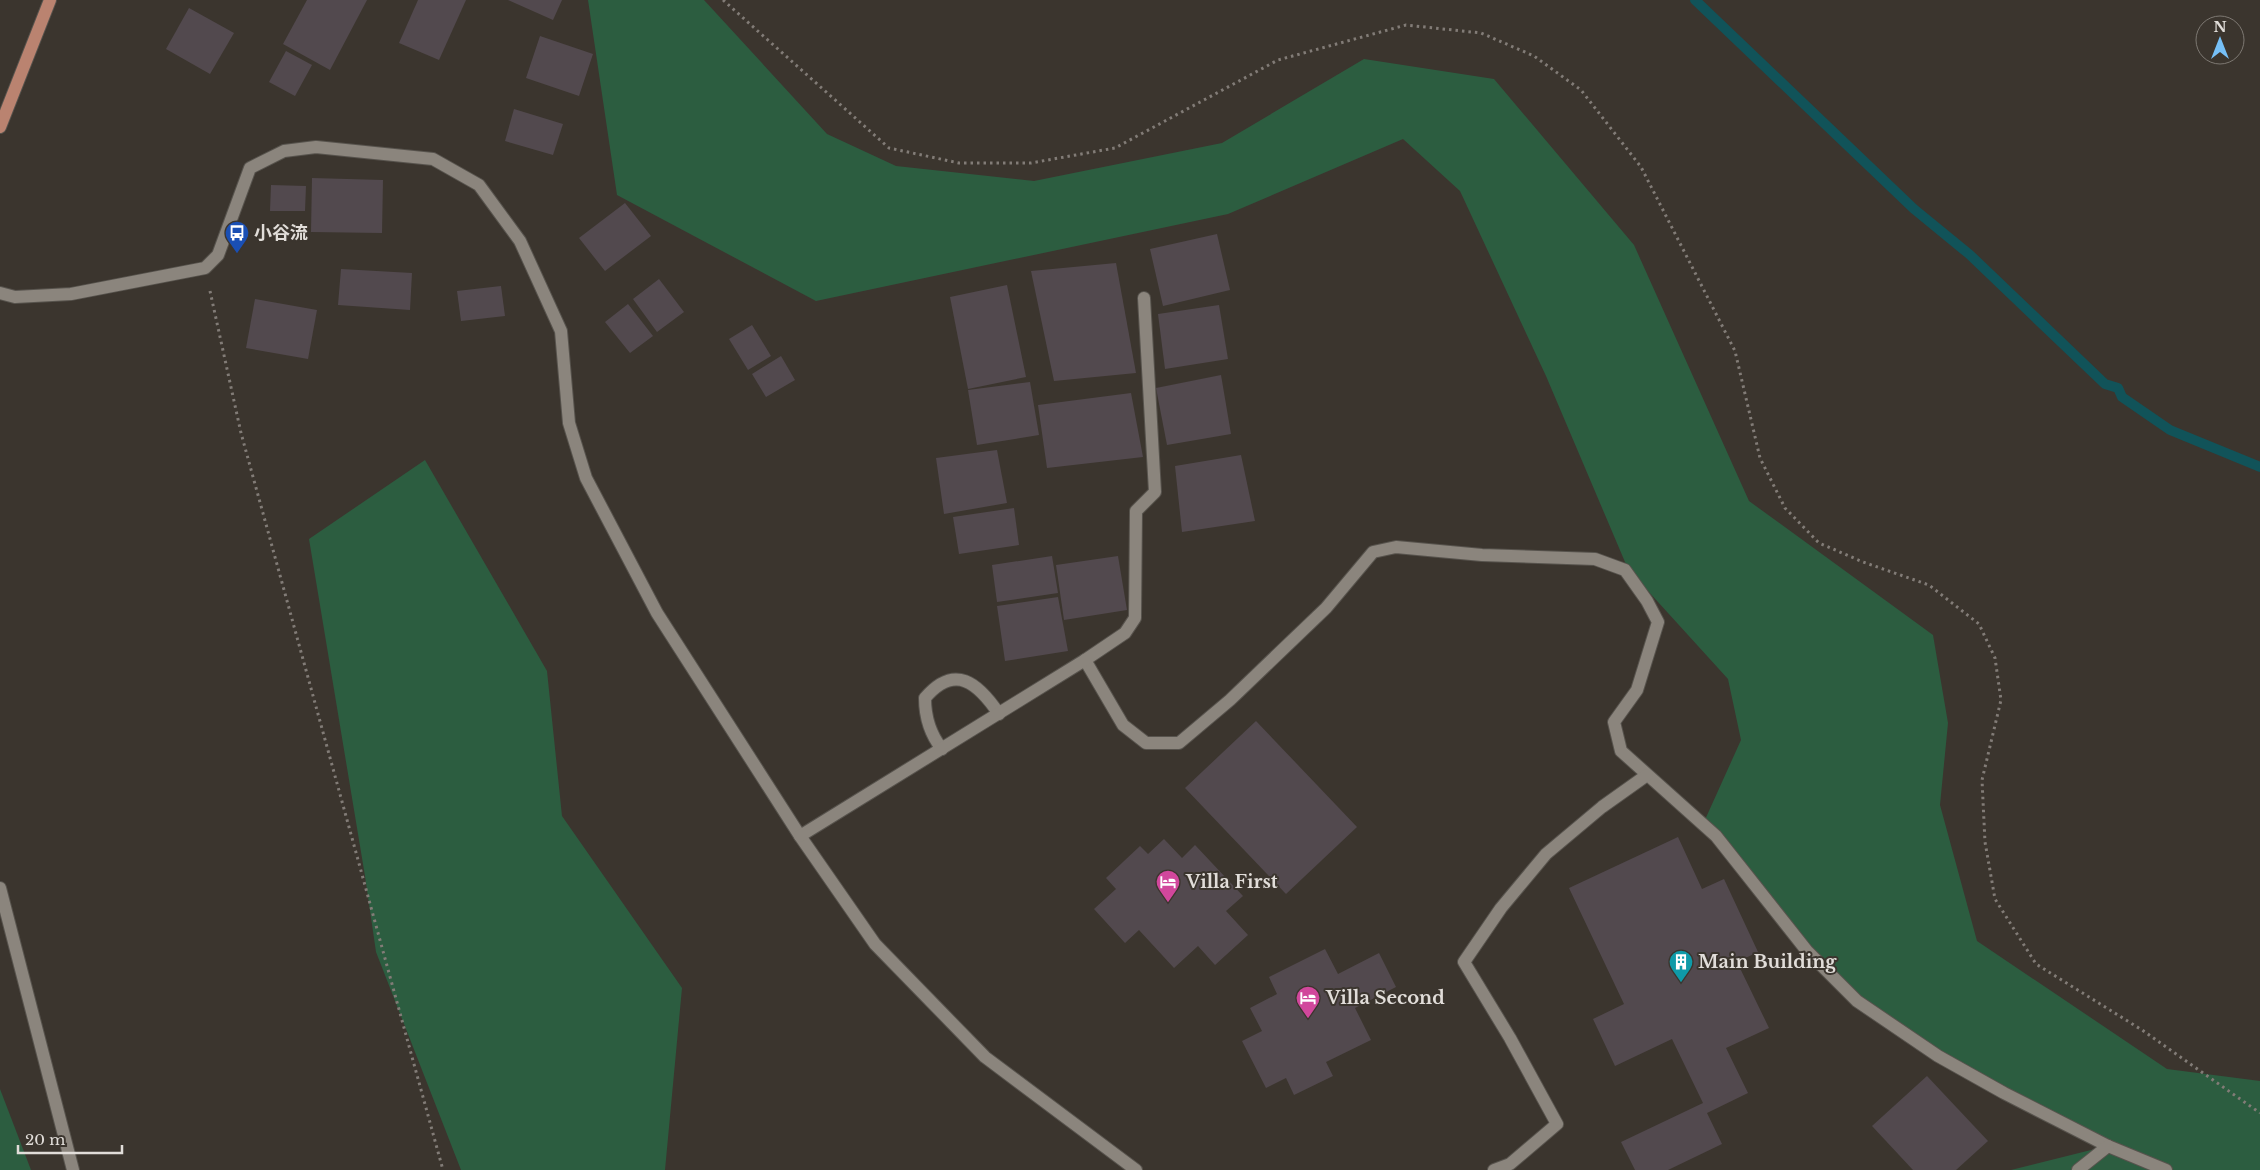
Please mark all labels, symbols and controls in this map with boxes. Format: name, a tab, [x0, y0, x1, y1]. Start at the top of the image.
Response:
north arrow	[2195, 15, 2245, 65]
text: N	[2213, 18, 2227, 36]
bus stop icon: 小谷流	[224, 220, 250, 254]
place label: 小谷流	[254, 222, 308, 244]
hotel icon: Villa First	[1155, 869, 1181, 903]
place label: Villa First	[1185, 871, 1278, 893]
building icon: Main Building	[1668, 949, 1694, 983]
place label: Main Building	[1698, 951, 1837, 973]
hotel icon: Villa Second	[1295, 985, 1321, 1019]
place label: Villa Second	[1325, 987, 1445, 1009]
scale bar	[18, 1122, 121, 1154]
text: 20 m	[25, 1130, 65, 1149]

